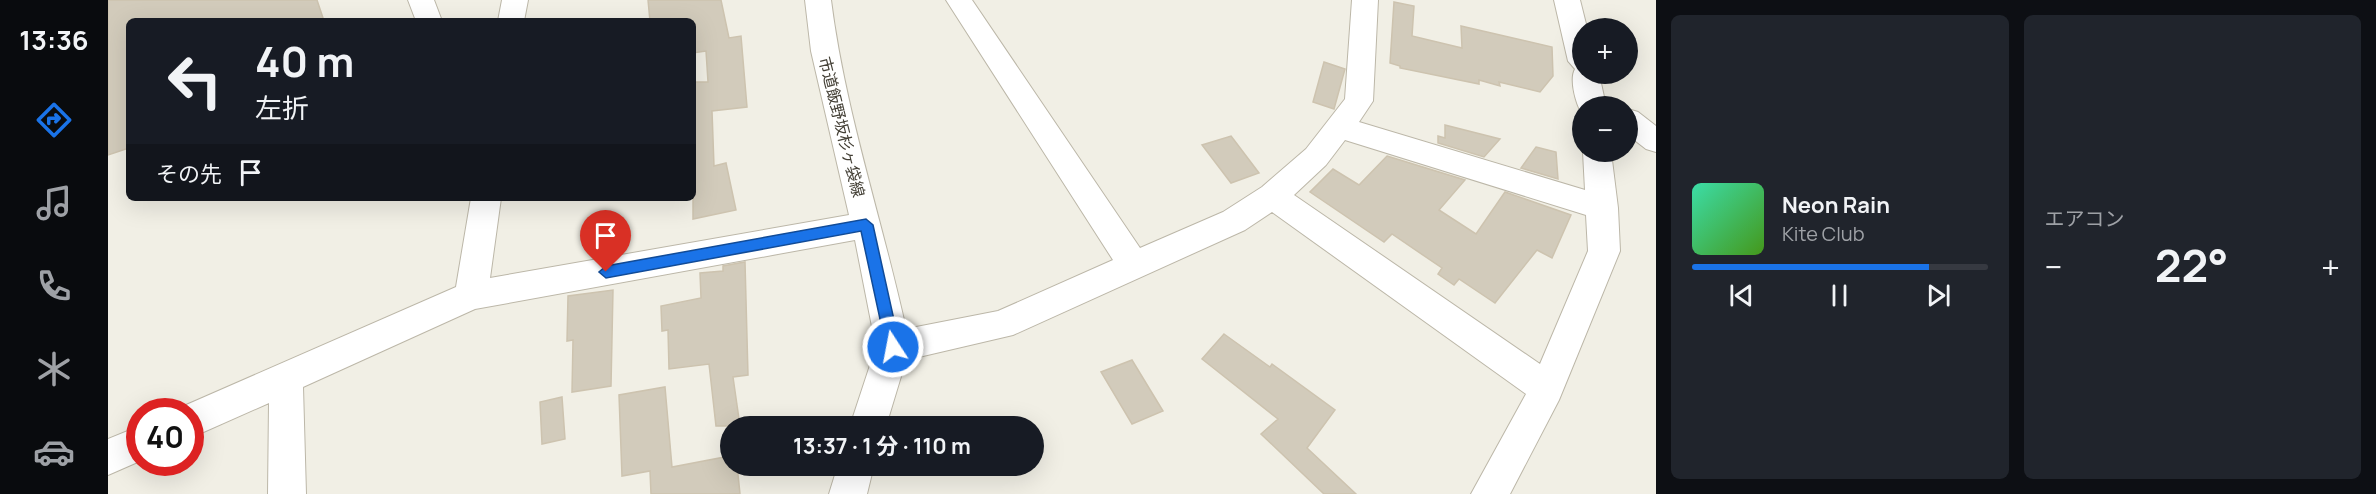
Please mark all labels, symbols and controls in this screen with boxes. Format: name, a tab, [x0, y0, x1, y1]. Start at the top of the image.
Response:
map controls	[1572, 18, 1638, 162]
button: +	[1572, 18, 1638, 84]
text: 13:36	[19, 21, 89, 58]
text: 40 m	[255, 32, 354, 90]
icon: left	[156, 42, 234, 120]
street label: 市道飯野坂杉ヶ袋線	[814, 54, 870, 200]
text: 左折	[255, 89, 309, 126]
button: −	[1572, 96, 1638, 162]
icon: directions	[33, 99, 75, 141]
icon: arrive	[234, 156, 267, 189]
text: その先	[156, 159, 222, 189]
icon: music	[33, 182, 75, 224]
text: Neon Rain	[1782, 190, 1890, 220]
text: エアコン	[2045, 205, 2125, 232]
pin	[580, 210, 631, 272]
icon: arrive	[589, 219, 622, 252]
text: Kite Club	[1782, 220, 1865, 247]
text: 22°	[2155, 234, 2229, 296]
text: −	[2045, 244, 2062, 289]
text: +	[2321, 244, 2340, 289]
icon: phone	[33, 265, 75, 307]
icon: previous	[1725, 279, 1758, 312]
icon: pause	[1823, 279, 1856, 312]
icon: next	[1922, 279, 1955, 312]
position arrow	[861, 315, 925, 379]
icon: climate	[33, 348, 75, 390]
speed limit sign: 40	[126, 398, 204, 476]
icon: car	[33, 431, 75, 473]
text: 13:37 · 1 分 · 110 m	[793, 431, 971, 461]

